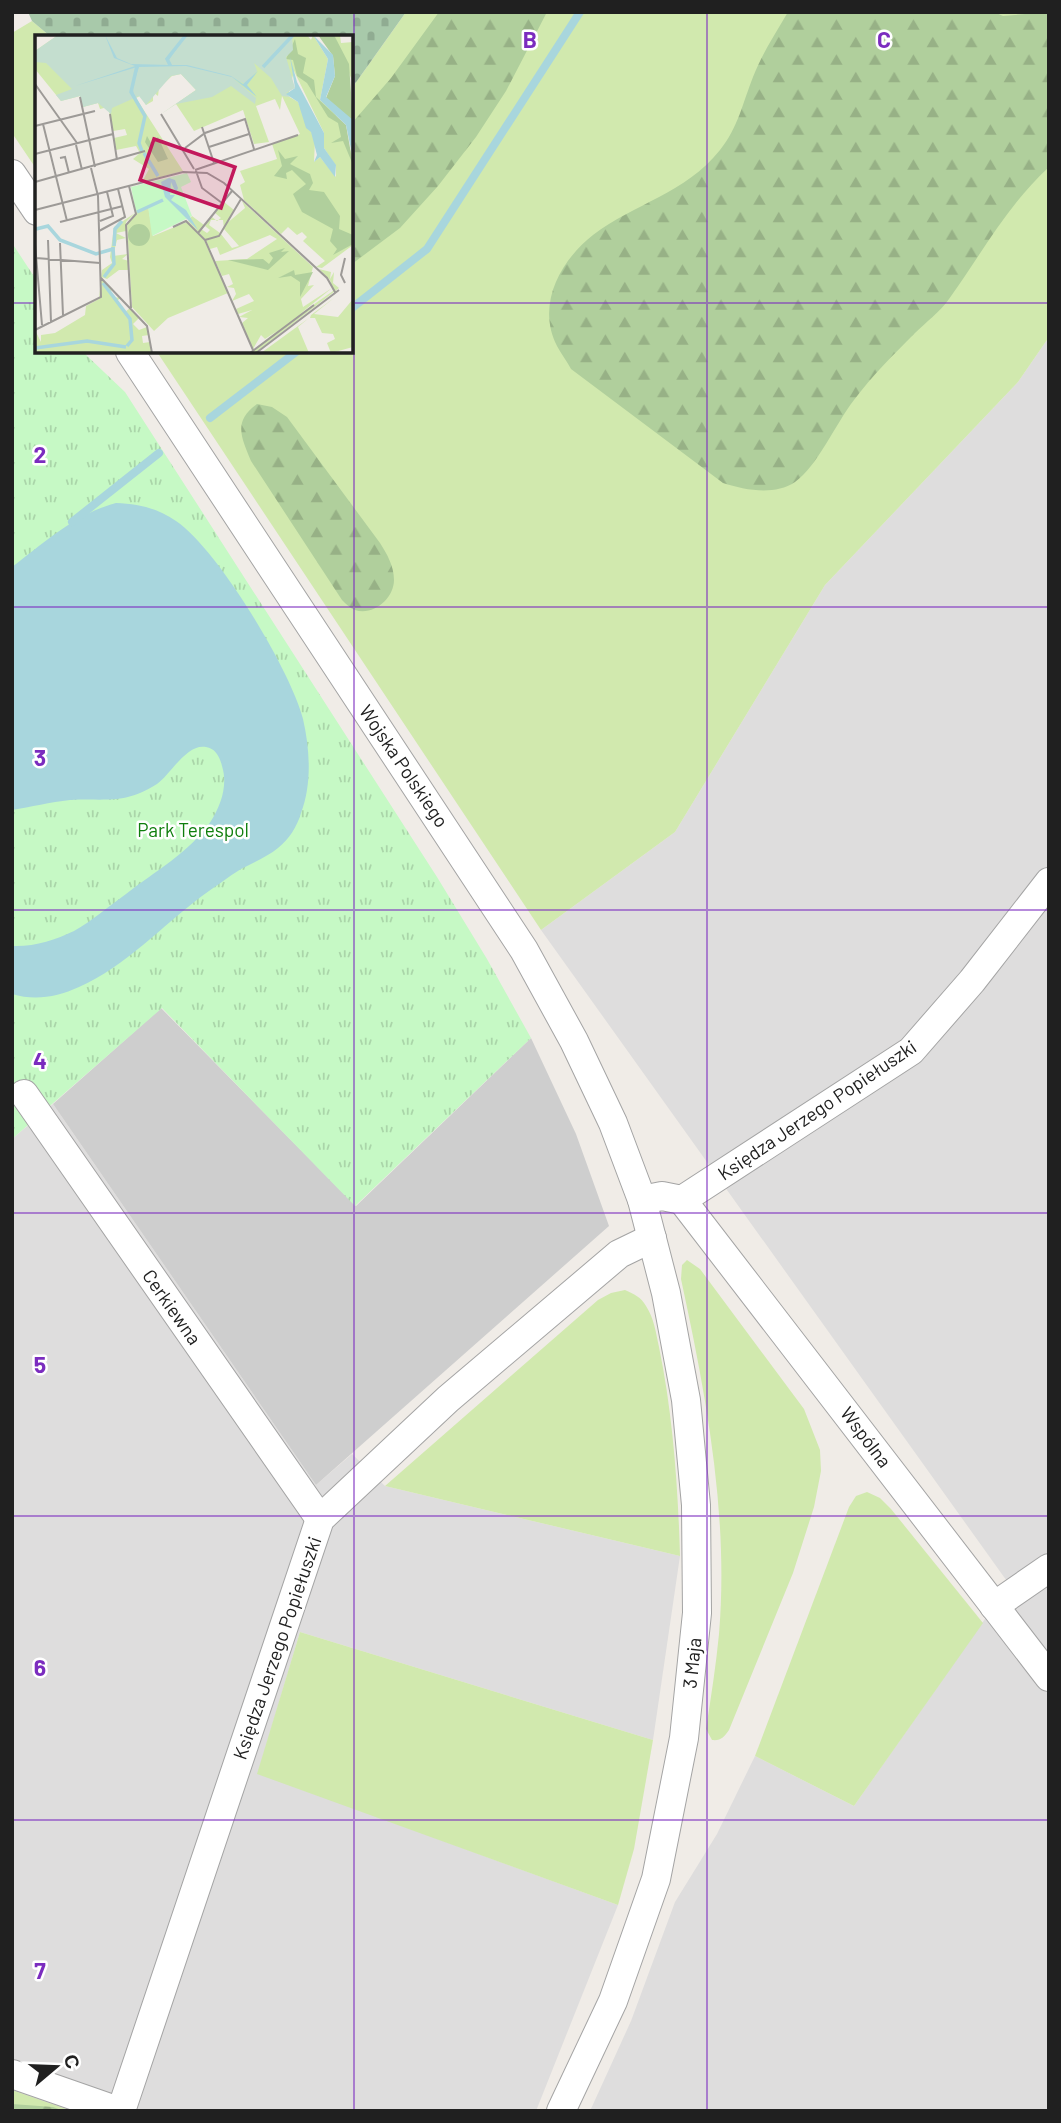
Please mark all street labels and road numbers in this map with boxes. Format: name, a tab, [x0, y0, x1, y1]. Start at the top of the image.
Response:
street label: Wojska Polskiego	[355, 700, 454, 831]
street label: Księdza Jerzego Popiełuszki	[713, 1035, 920, 1185]
street label: Cerkiewna	[138, 1265, 207, 1349]
street label: Wspólna	[836, 1402, 897, 1472]
street label: Księdza Jerzego Popiełuszki	[228, 1533, 326, 1762]
street label: 3 Maja	[677, 1636, 706, 1690]

